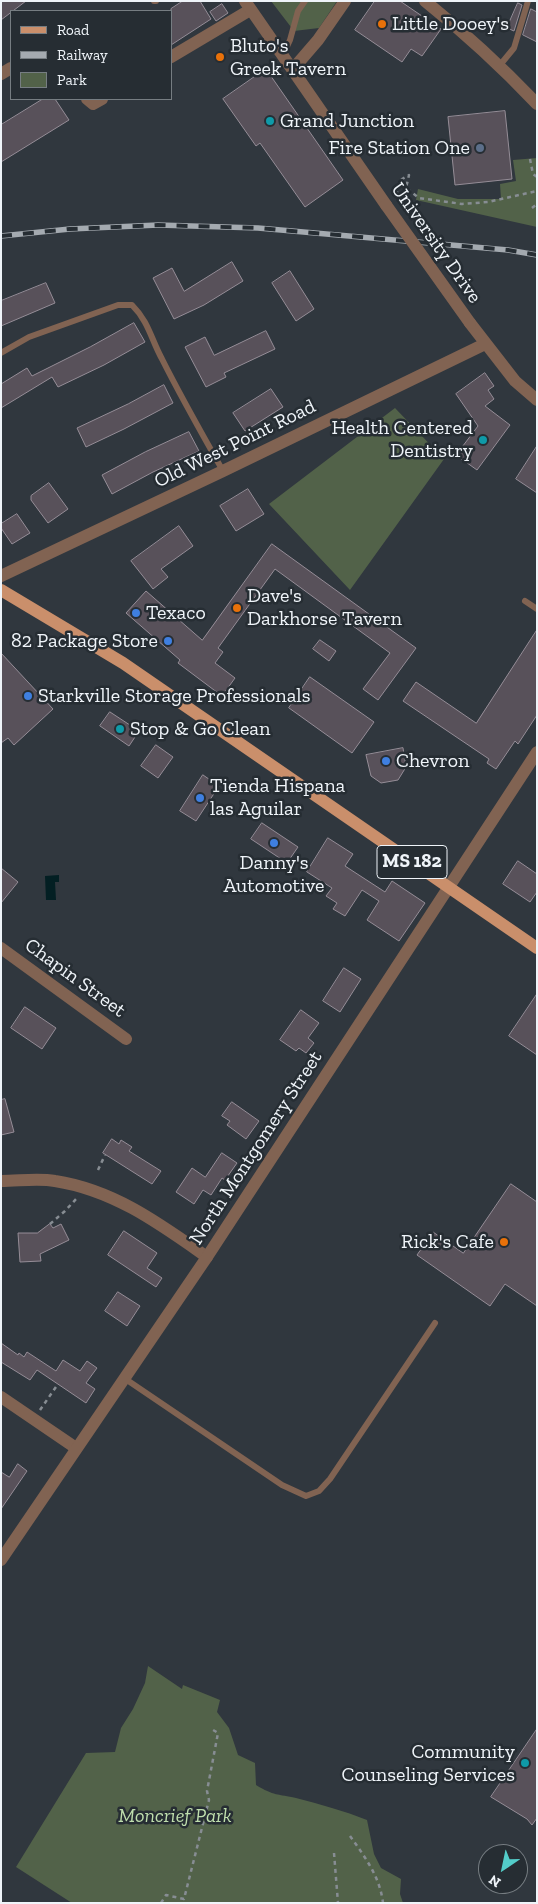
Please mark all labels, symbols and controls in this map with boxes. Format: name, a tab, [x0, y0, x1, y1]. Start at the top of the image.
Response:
legend	[10, 10, 172, 100]
place label: Little Dooey's	[392, 12, 509, 36]
marker: Little Dooey's	[376, 18, 388, 30]
text: Road	[57, 21, 89, 39]
place label: Bluto's Greek Tavern	[230, 34, 346, 81]
text: Railway	[57, 46, 108, 64]
marker: Bluto's Greek Tavern	[214, 51, 226, 63]
text: Park	[57, 71, 87, 89]
place label: Grand Junction	[280, 109, 414, 133]
marker: Grand Junction	[264, 115, 276, 127]
place label: Fire Station One	[328, 136, 470, 160]
marker: Fire Station One	[474, 142, 486, 154]
street label: University Drive	[385, 178, 487, 308]
street label: Old West Point Road	[150, 395, 320, 493]
place label: Health Centered Dentistry	[331, 416, 473, 463]
marker: Health Centered Dentistry	[477, 434, 489, 446]
place label: Dave's Darkhorse Tavern	[247, 584, 402, 631]
place label: Texaco	[146, 601, 206, 625]
marker: Dave's Darkhorse Tavern	[231, 602, 243, 614]
marker: Texaco	[130, 607, 142, 619]
place label: 82 Package Store	[11, 629, 158, 653]
marker: 82 Package Store	[162, 635, 174, 647]
place label: Starkville Storage Professionals	[38, 684, 310, 708]
marker: Starkville Storage Professionals	[22, 690, 34, 702]
place label: Stop & Go Clean	[130, 717, 270, 741]
marker: Stop & Go Clean	[114, 723, 126, 735]
place label: Chevron	[396, 749, 469, 773]
marker: Chevron	[380, 755, 392, 767]
place label: Tienda Hispana las Aguilar	[210, 774, 345, 821]
marker: Tienda Hispana las Aguilar	[194, 792, 206, 804]
marker: Danny's Automotive	[268, 837, 280, 849]
road number: MS 182	[377, 846, 447, 879]
place label: Danny's Automotive	[223, 851, 325, 898]
street label: Chapin Street	[20, 933, 130, 1023]
street label: North Montgomery Street	[184, 1047, 328, 1249]
place label: Rick's Cafe	[401, 1230, 494, 1254]
marker: Rick's Cafe	[498, 1236, 510, 1248]
place label: Community Counseling Services	[341, 1740, 515, 1787]
marker: Community Counseling Services	[519, 1757, 531, 1769]
park label: Moncrief Park	[118, 1804, 232, 1828]
north arrow	[478, 1844, 528, 1894]
text: N	[486, 1871, 504, 1891]

